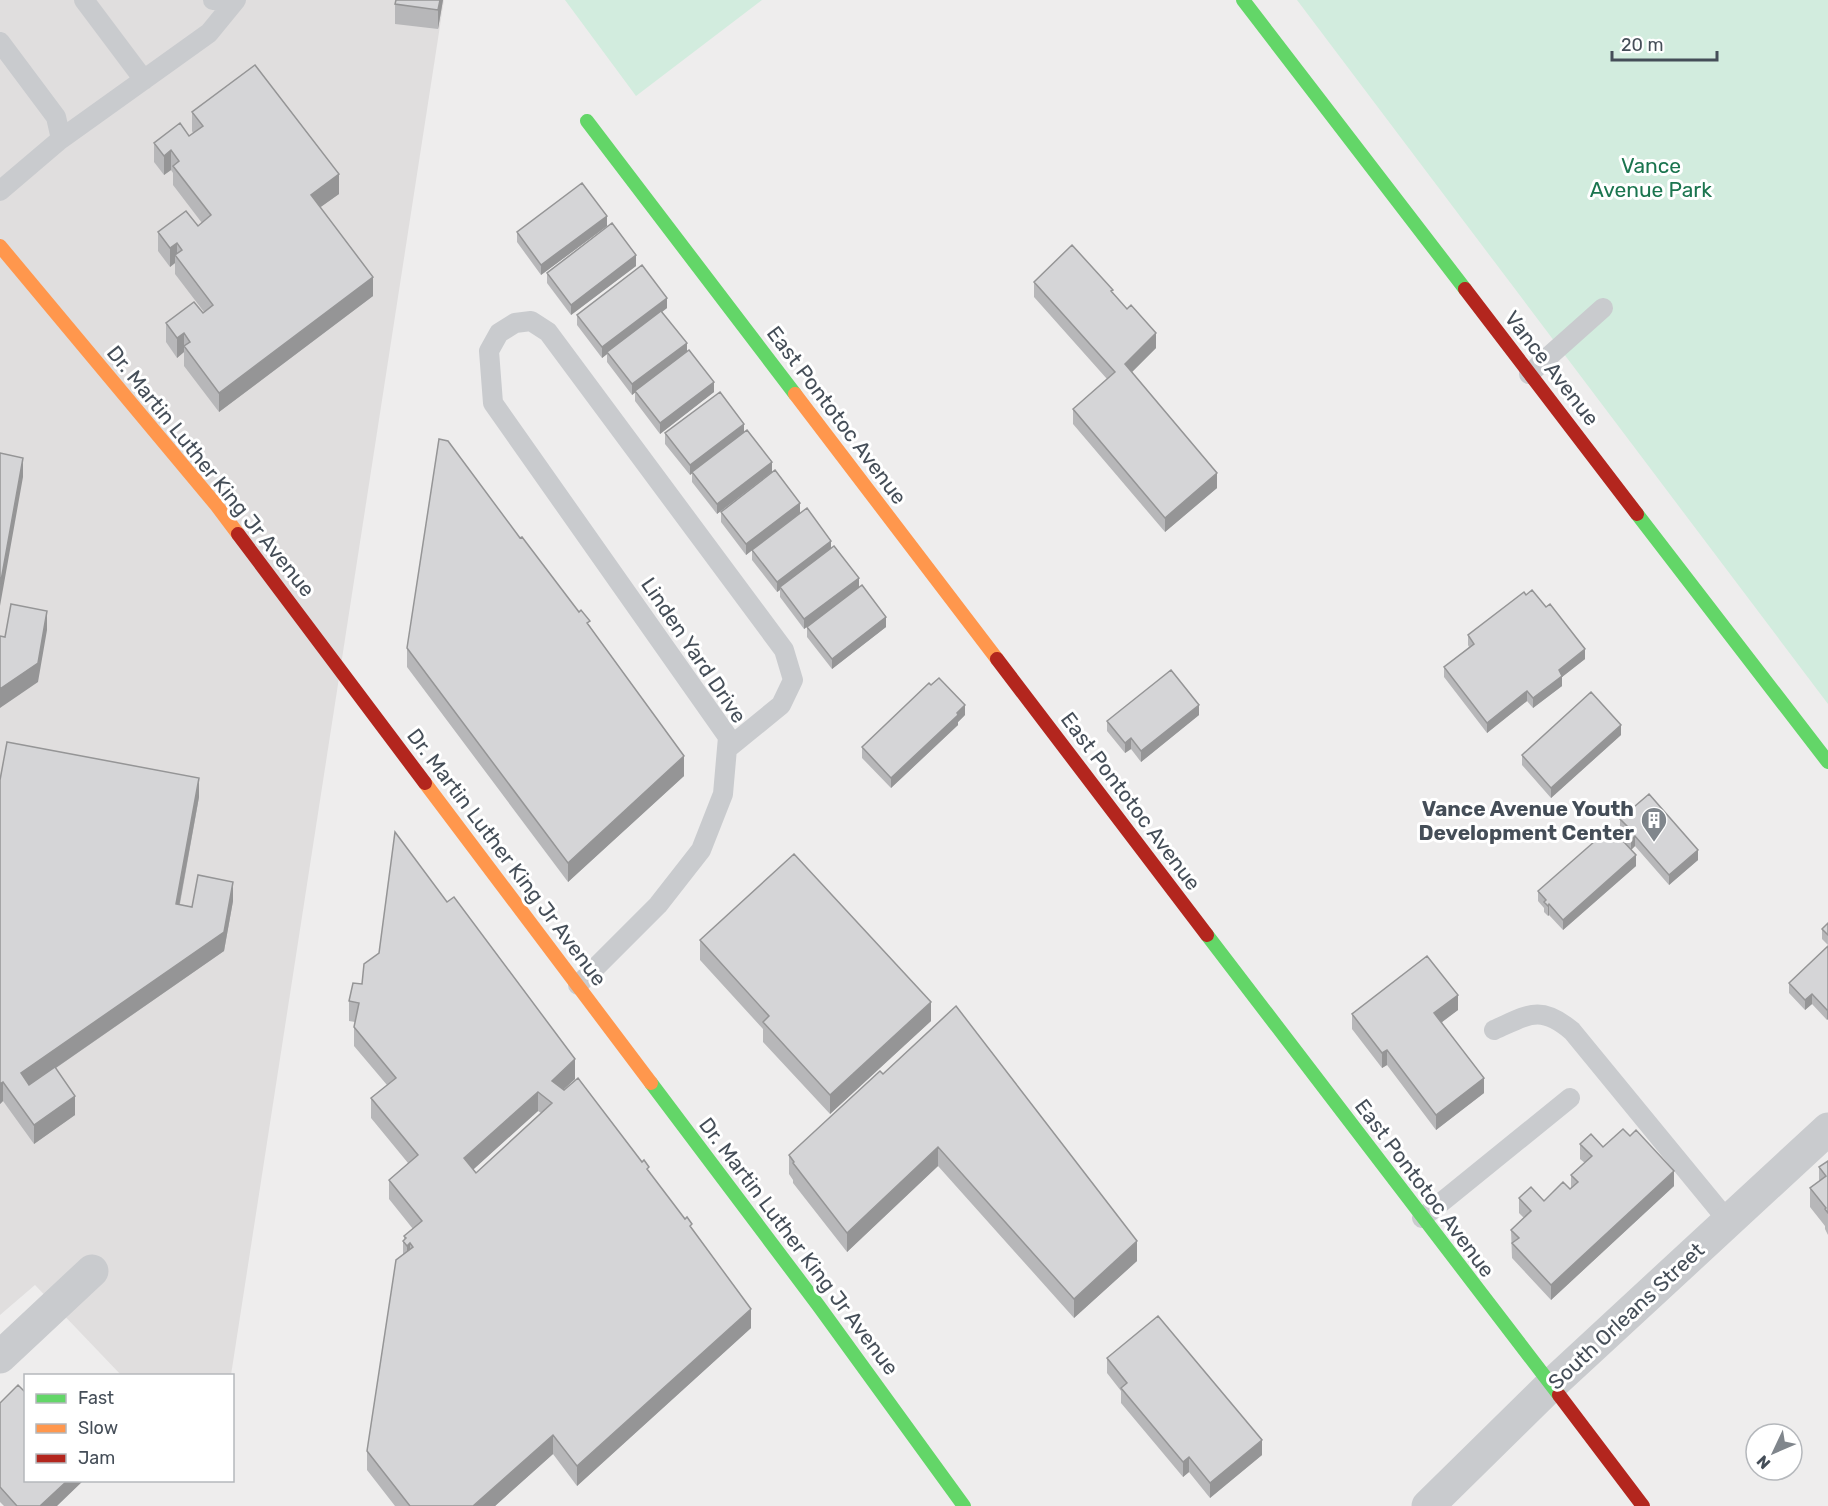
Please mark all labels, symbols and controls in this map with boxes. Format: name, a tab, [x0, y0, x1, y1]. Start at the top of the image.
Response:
scale bar	[1612, 24, 1717, 62]
text: 20 m	[1621, 34, 1663, 56]
park label: Vance Avenue Park	[1590, 153, 1712, 202]
street label: Vance Avenue	[1500, 306, 1604, 430]
street label: East Pontotoc Avenue	[762, 321, 912, 509]
street label: Dr. Martin Luther King Jr Avenue	[102, 340, 320, 602]
street label: Linden Yard Drive	[636, 572, 752, 728]
street label: East Pontotoc Avenue	[1056, 707, 1206, 895]
street label: Dr. Martin Luther King Jr Avenue	[402, 723, 612, 991]
place label: Vance Avenue Youth Development Center	[1418, 796, 1634, 845]
building icon: Vance Avenue Youth Development Center	[1639, 805, 1669, 843]
street label: East Pontotoc Avenue	[1350, 1094, 1500, 1282]
street label: Dr. Martin Luther King Jr Avenue	[694, 1112, 904, 1380]
street label: South Orleans Street	[1543, 1237, 1709, 1395]
legend	[24, 1374, 234, 1482]
text: Fast	[78, 1387, 114, 1409]
text: Slow	[78, 1417, 118, 1439]
north arrow	[1744, 1422, 1804, 1482]
text: Jam	[78, 1447, 115, 1469]
text: N	[1753, 1451, 1774, 1473]

